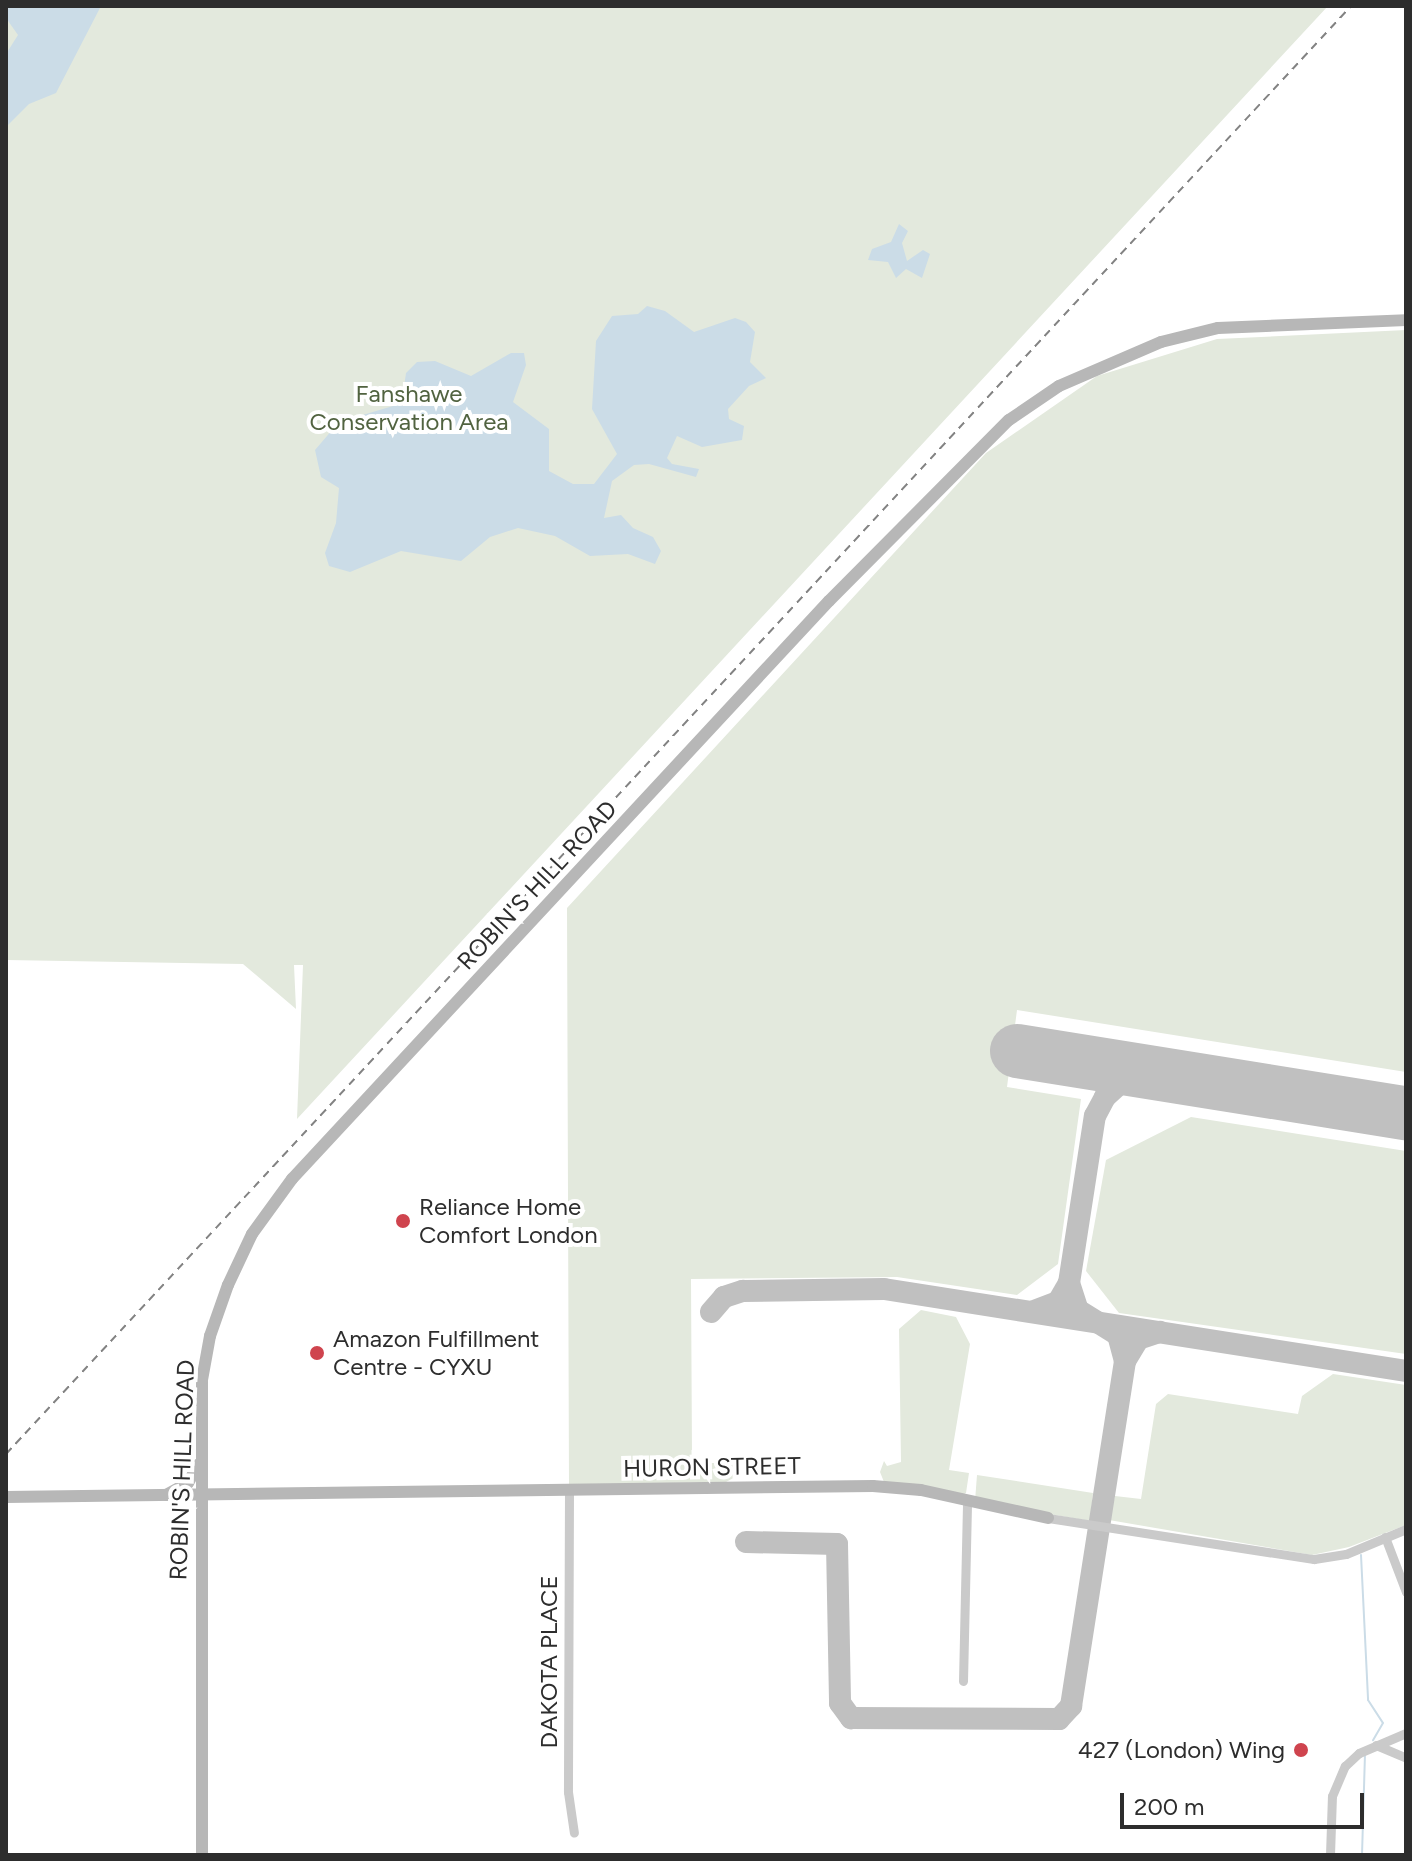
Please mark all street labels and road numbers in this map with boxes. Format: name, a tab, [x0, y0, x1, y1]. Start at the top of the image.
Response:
street label: ROBIN'S HILL ROAD	[451, 794, 623, 976]
street label: ROBIN'S HILL ROAD	[164, 1359, 200, 1581]
street label: HURON STREET	[623, 1451, 801, 1483]
street label: DAKOTA PLACE	[535, 1575, 563, 1749]

